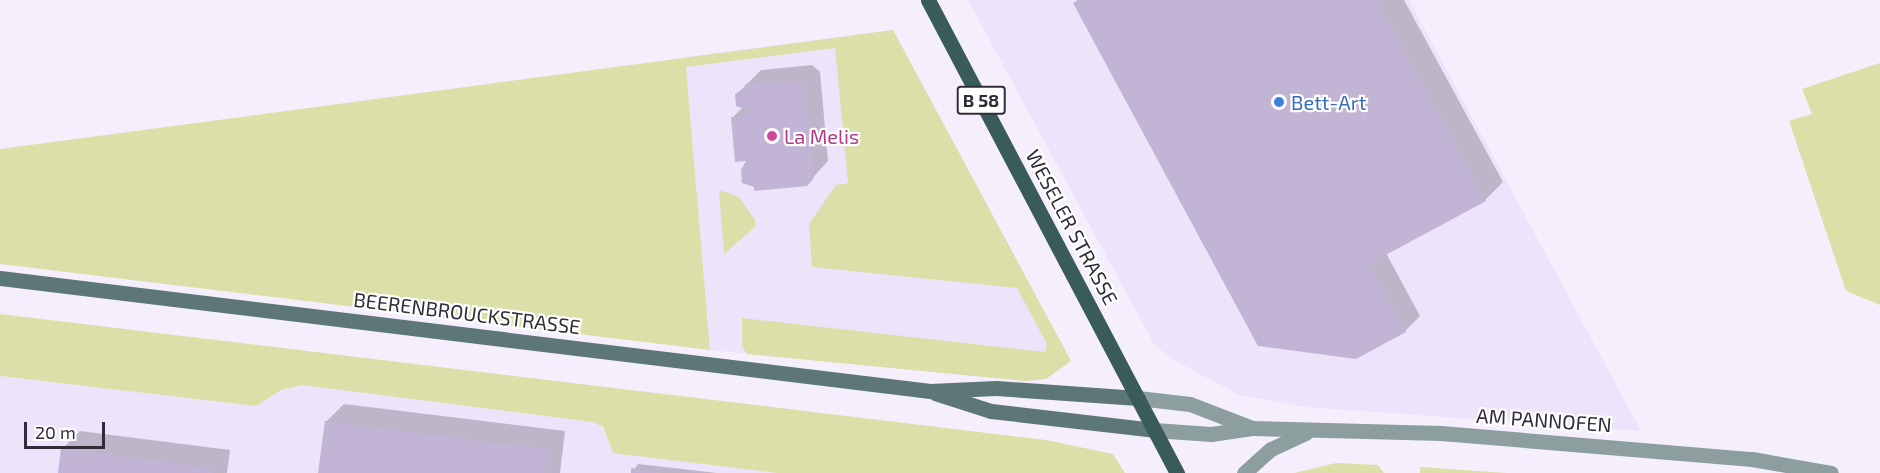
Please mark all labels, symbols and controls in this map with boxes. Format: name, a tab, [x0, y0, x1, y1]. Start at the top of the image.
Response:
road number: B 58	[956, 85, 1006, 115]
place label: Bett-Art	[1291, 90, 1366, 114]
marker: Bett-Art	[1272, 95, 1286, 109]
place label: La Melis	[784, 124, 859, 148]
marker: La Melis	[765, 129, 779, 143]
street label: WESELER STRASSE	[1021, 145, 1123, 309]
street label: BEERENBROUCKSTRASSE	[352, 287, 582, 339]
street label: AM PANNOFEN	[1476, 403, 1612, 437]
scale bar	[27, 410, 108, 448]
text: 20 m	[35, 421, 76, 443]

